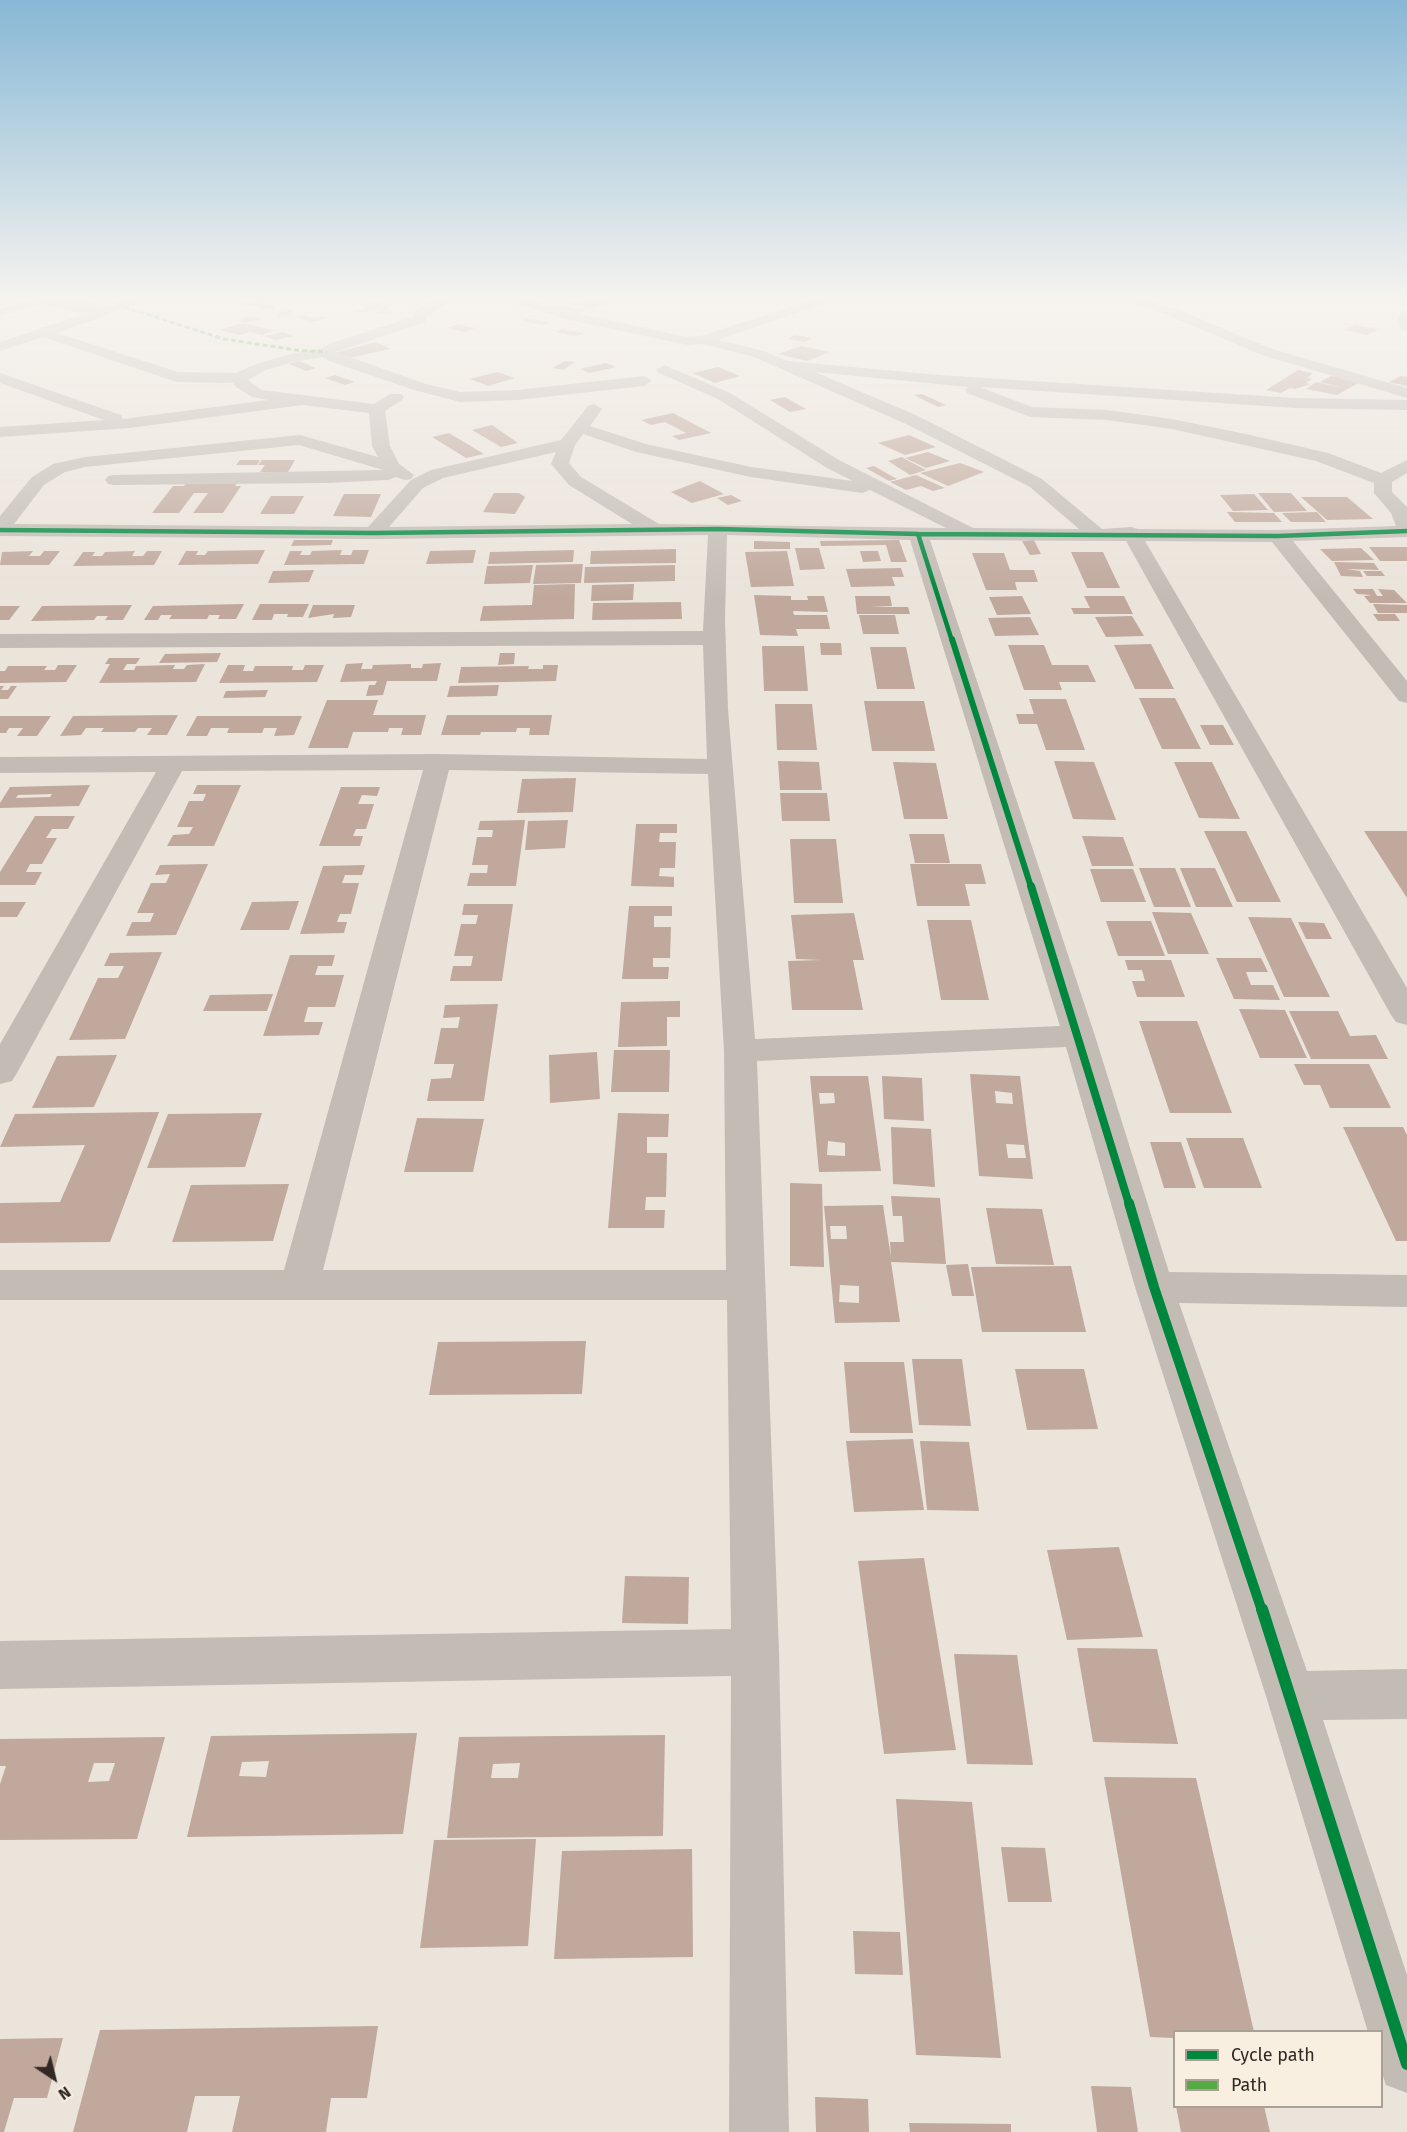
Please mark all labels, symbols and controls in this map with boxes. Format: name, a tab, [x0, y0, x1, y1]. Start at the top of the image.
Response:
legend	[1173, 2030, 1383, 2108]
text: Cycle path	[1231, 2044, 1315, 2066]
north arrow	[24, 2048, 84, 2108]
text: Path	[1231, 2074, 1267, 2096]
text: N	[55, 2082, 74, 2104]

